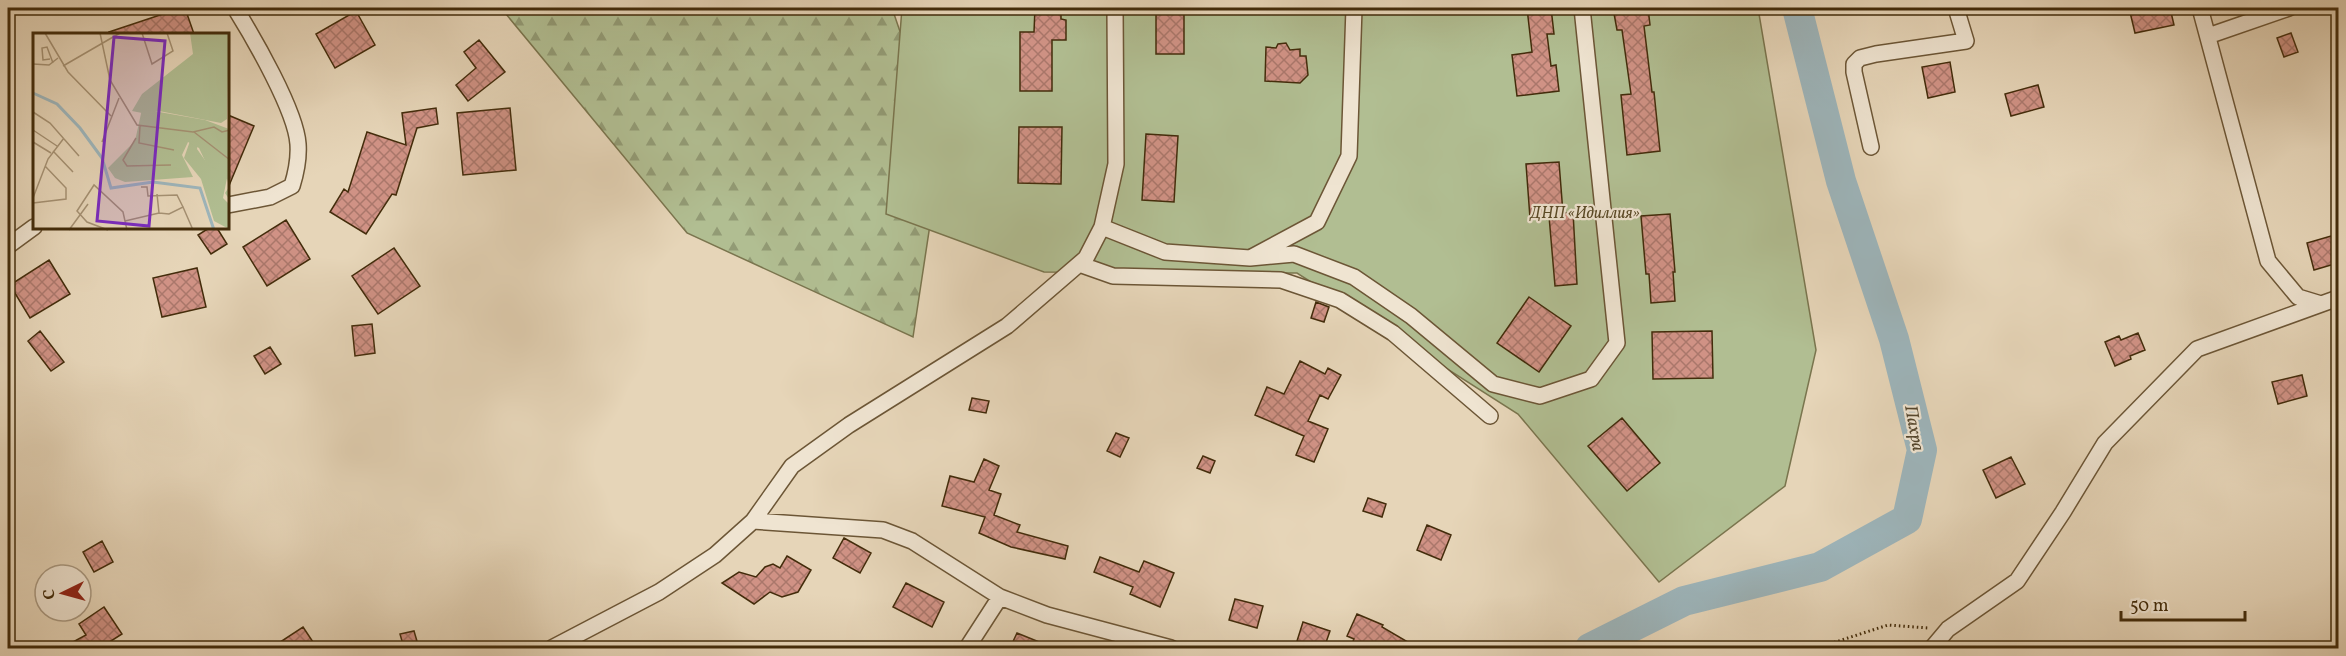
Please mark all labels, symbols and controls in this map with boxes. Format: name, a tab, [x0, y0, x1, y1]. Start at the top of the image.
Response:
inset map	[33, 33, 230, 230]
park label: ДНП «Идиллия»	[1529, 203, 1640, 225]
water label: Пахра	[1897, 403, 1930, 453]
north arrow	[33, 563, 93, 623]
scale bar	[2121, 584, 2246, 622]
text: С	[39, 588, 61, 600]
text: 50 m	[2130, 594, 2169, 619]

